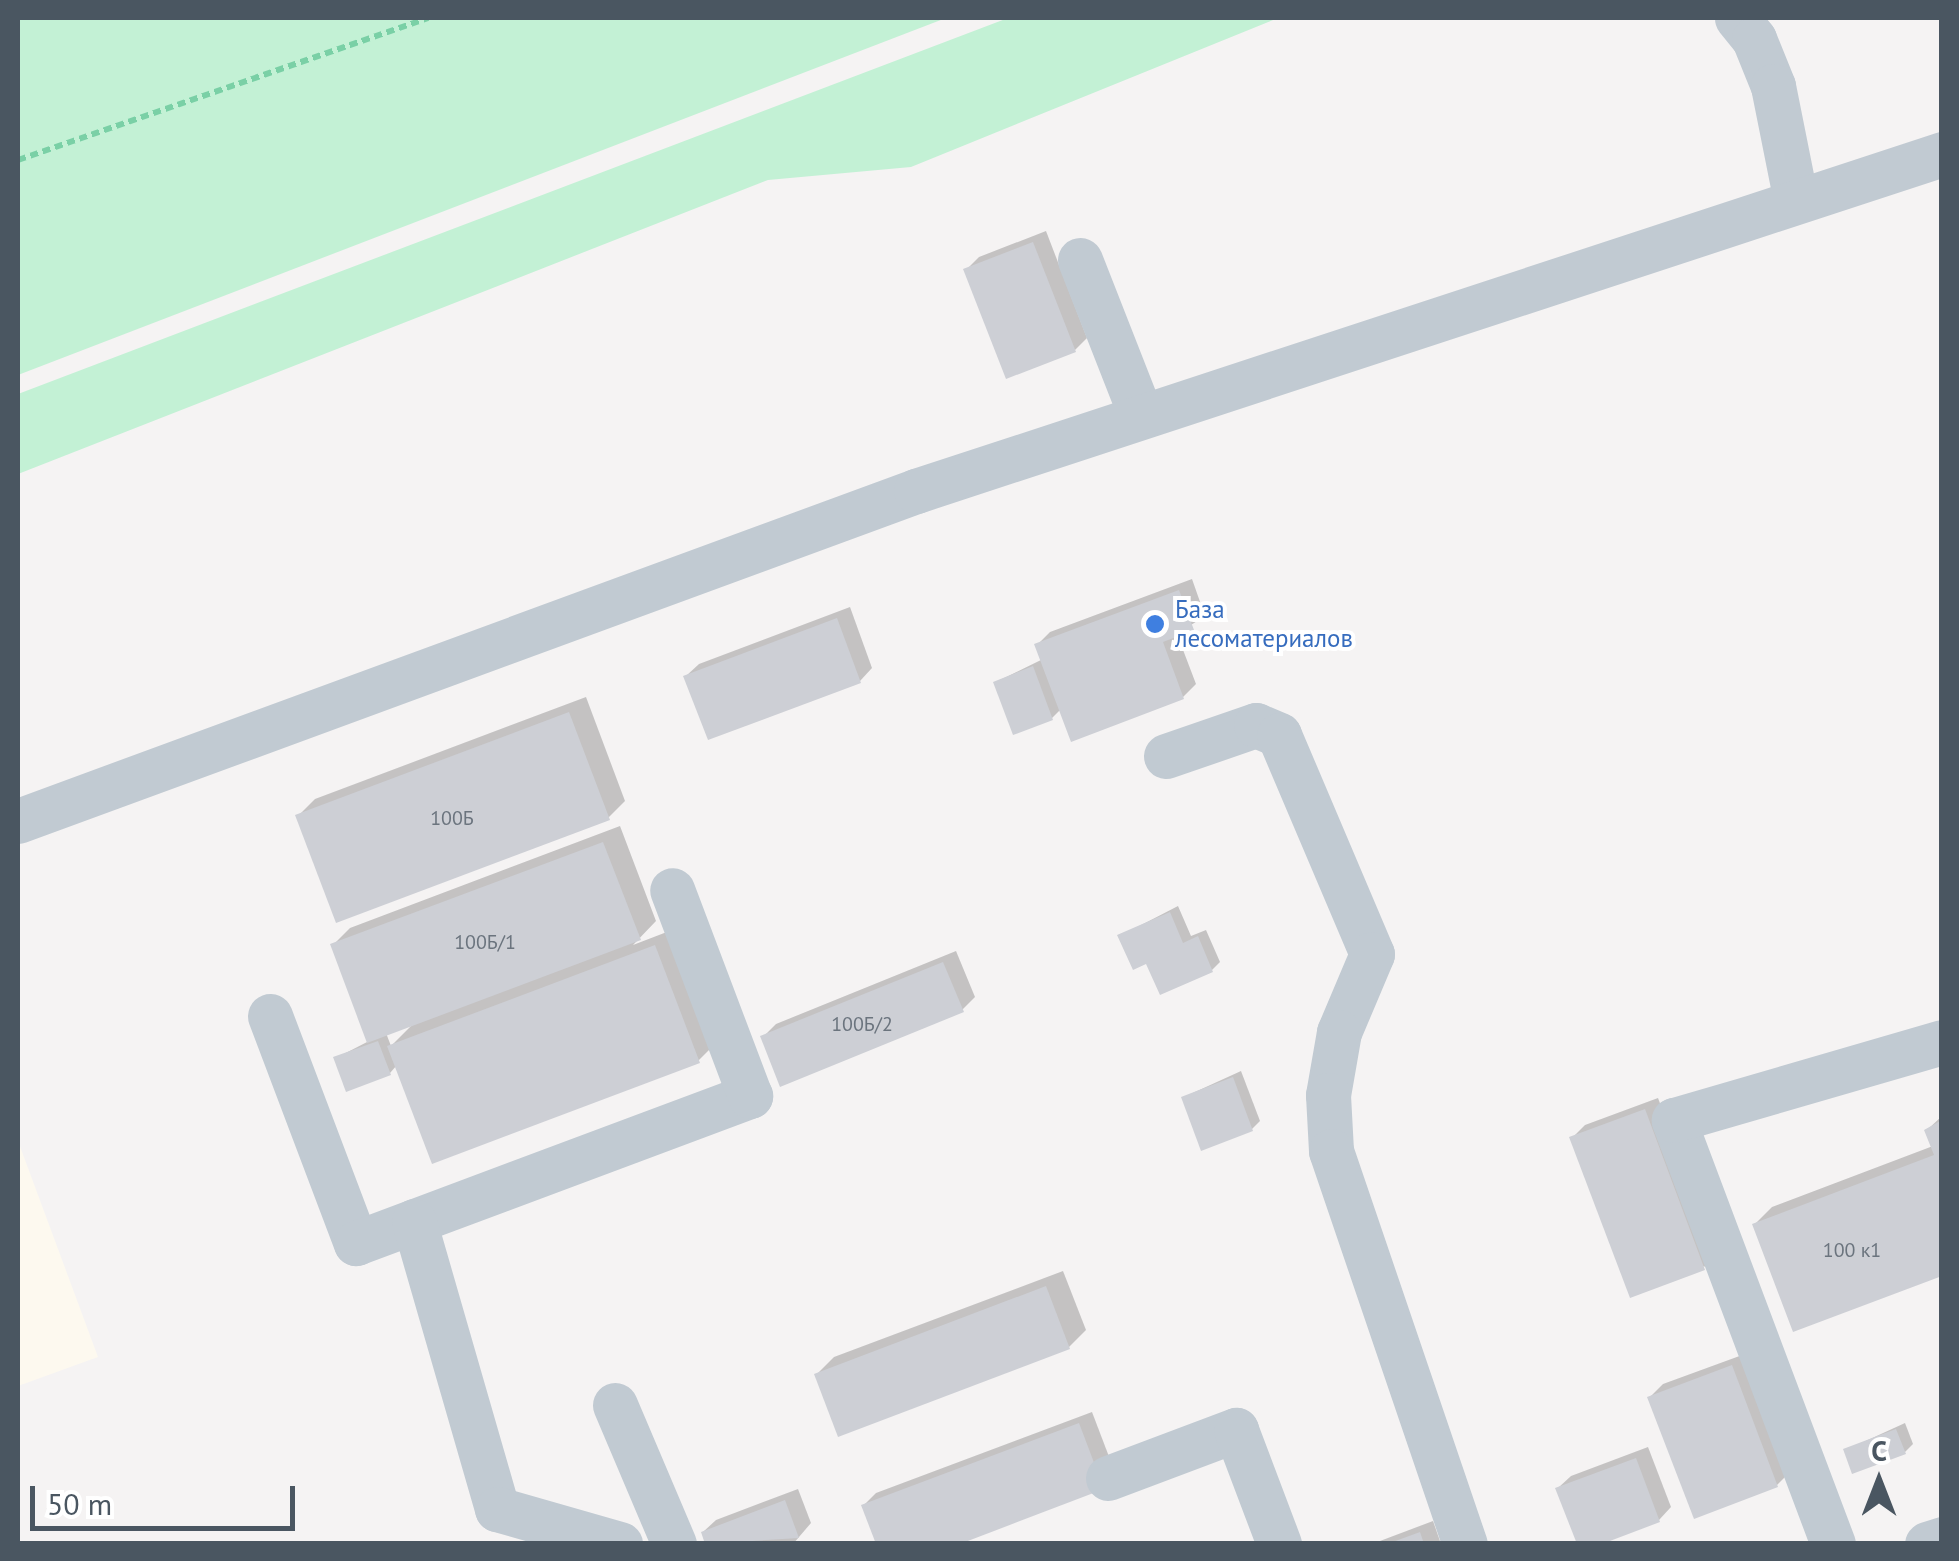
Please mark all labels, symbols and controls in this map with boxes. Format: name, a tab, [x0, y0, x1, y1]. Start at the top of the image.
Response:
place label: База лесоматериалов	[1175, 595, 1353, 654]
marker: База лесоматериалов	[1144, 613, 1166, 635]
house number: 100Б	[430, 806, 474, 830]
house number: 100Б/1	[454, 930, 516, 954]
house number: 100Б/2	[831, 1012, 893, 1036]
house number: 100 к1	[1823, 1238, 1881, 1262]
north arrow	[1829, 1431, 1929, 1531]
text: С	[1871, 1432, 1887, 1469]
scale bar	[35, 1466, 300, 1528]
text: 50 m	[47, 1484, 112, 1523]

